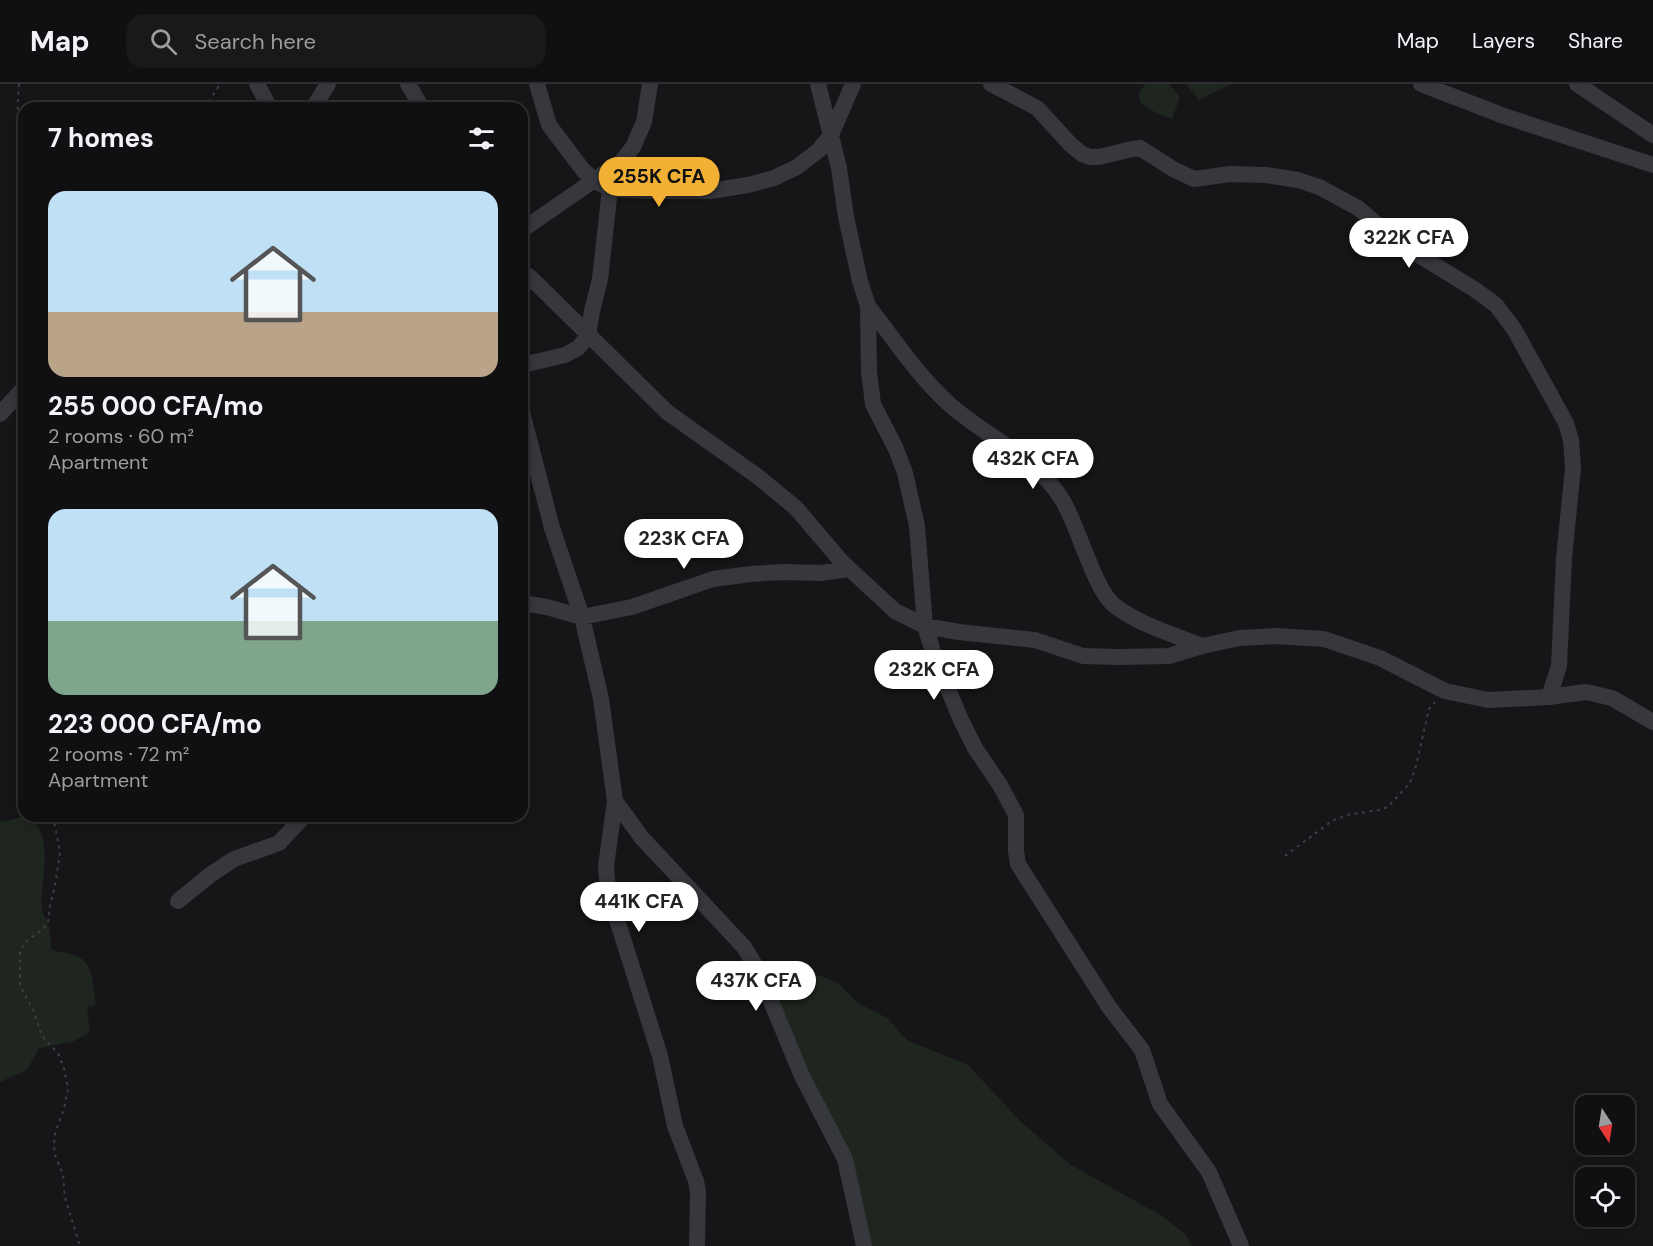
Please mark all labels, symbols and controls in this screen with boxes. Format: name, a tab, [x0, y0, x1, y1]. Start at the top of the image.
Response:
search box	[126, 14, 546, 68]
text: Map	[30, 23, 90, 60]
icon: search	[147, 25, 180, 58]
text: Search here	[195, 27, 316, 56]
text: Map	[1397, 27, 1439, 55]
text: Layers	[1472, 27, 1535, 55]
text: Share	[1568, 27, 1623, 55]
text: 7 homes	[48, 121, 154, 155]
icon: filters	[465, 122, 498, 155]
pin: 255K CFA	[597, 157, 721, 208]
text: 255K CFA	[613, 163, 705, 189]
pin: 322K CFA	[1347, 218, 1471, 269]
text: 322K CFA	[1363, 224, 1455, 250]
icon: home	[219, 230, 327, 338]
text: 255 000 CFA/mo	[48, 389, 264, 423]
text: 2 rooms · 60 m²	[48, 423, 194, 449]
pin: 432K CFA	[971, 439, 1095, 490]
text: 432K CFA	[987, 445, 1079, 471]
text: Apartment	[48, 449, 148, 475]
pin: 223K CFA	[622, 519, 746, 570]
text: 223K CFA	[638, 525, 730, 551]
icon: home	[219, 548, 327, 656]
pin: 232K CFA	[872, 650, 996, 701]
text: 232K CFA	[888, 656, 980, 682]
text: 223 000 CFA/mo	[48, 707, 262, 741]
text: 2 rooms · 72 m²	[48, 741, 189, 767]
text: Apartment	[48, 767, 148, 793]
pin: 441K CFA	[577, 882, 701, 933]
text: 441K CFA	[594, 888, 684, 914]
pin: 437K CFA	[694, 961, 818, 1012]
text: 437K CFA	[710, 967, 802, 993]
north arrow	[1575, 1095, 1635, 1155]
map controls	[1575, 1095, 1635, 1227]
button: locate	[1575, 1167, 1635, 1227]

